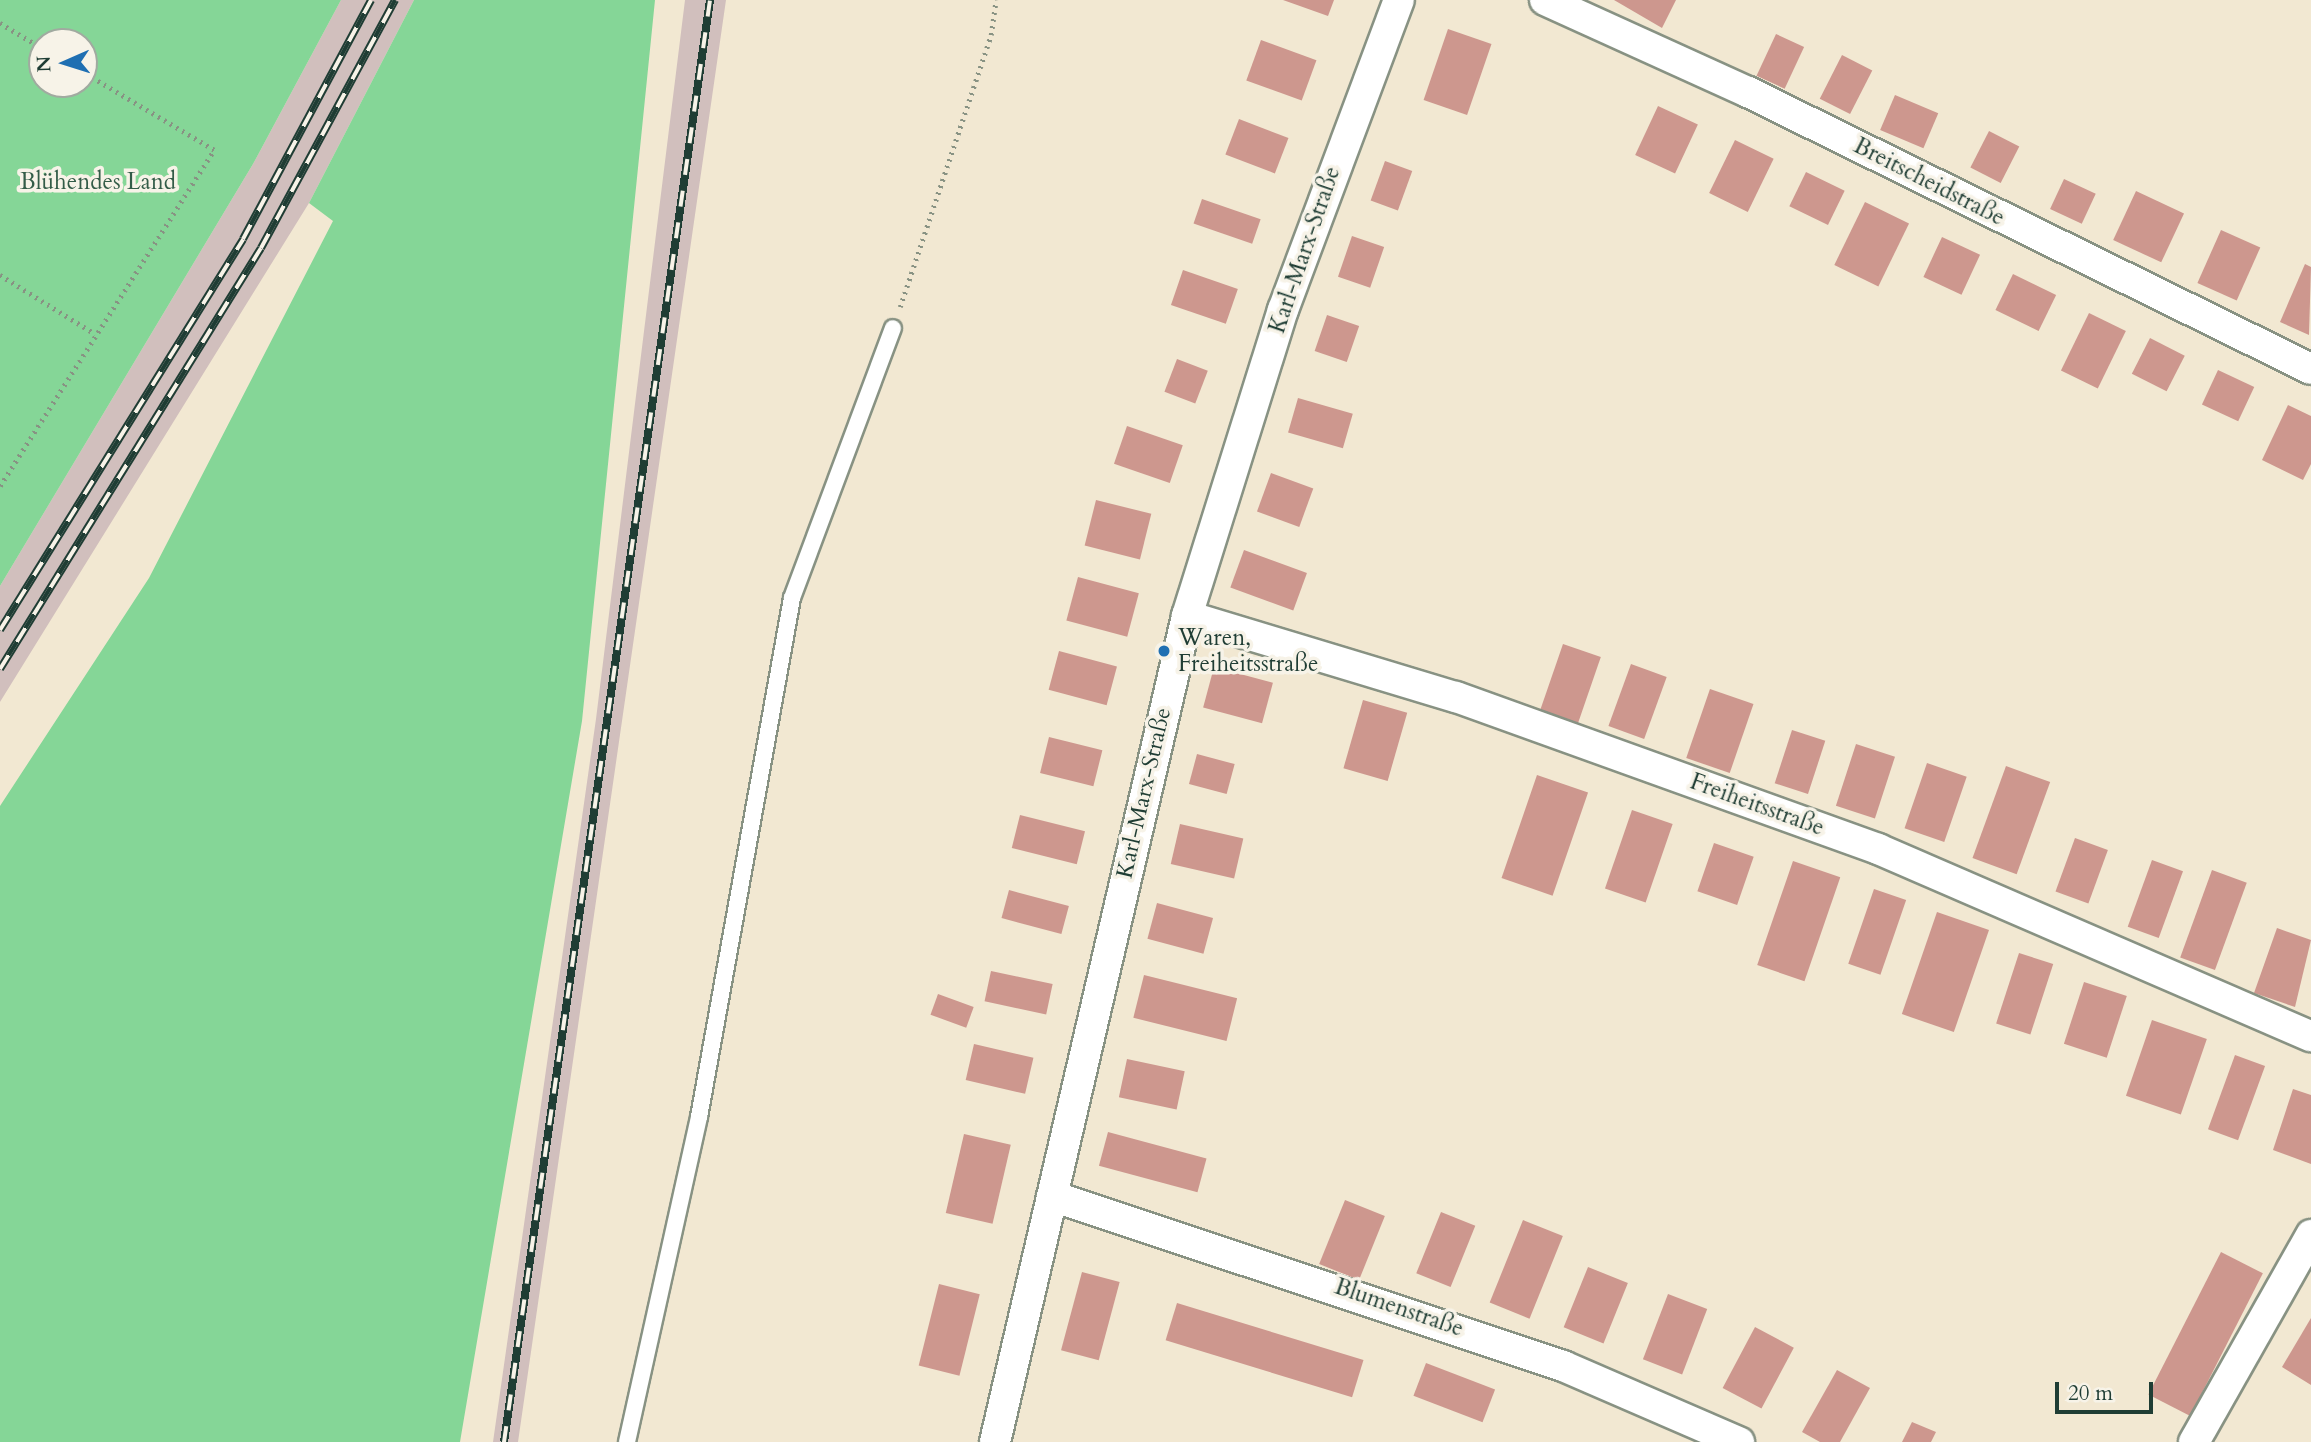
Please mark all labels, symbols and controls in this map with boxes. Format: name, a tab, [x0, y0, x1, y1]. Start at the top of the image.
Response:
north arrow	[28, 28, 98, 98]
text: N	[31, 55, 57, 73]
street label: Breitscheidstraße	[1849, 132, 2009, 232]
street label: Karl-Marx-Straße	[1264, 163, 1346, 337]
park label: Blühendes Land	[20, 168, 176, 196]
place label: Waren, Freiheitsstraße	[1178, 624, 1318, 678]
marker: Waren, Freiheitsstraße	[1156, 643, 1172, 659]
street label: Karl-Marx-Straße	[1111, 705, 1177, 881]
street label: Freiheitsstraße	[1686, 768, 1828, 842]
street label: Blumenstraße	[1331, 1273, 1467, 1343]
scale bar	[2059, 1368, 2157, 1412]
text: 20 m	[2068, 1379, 2113, 1408]

